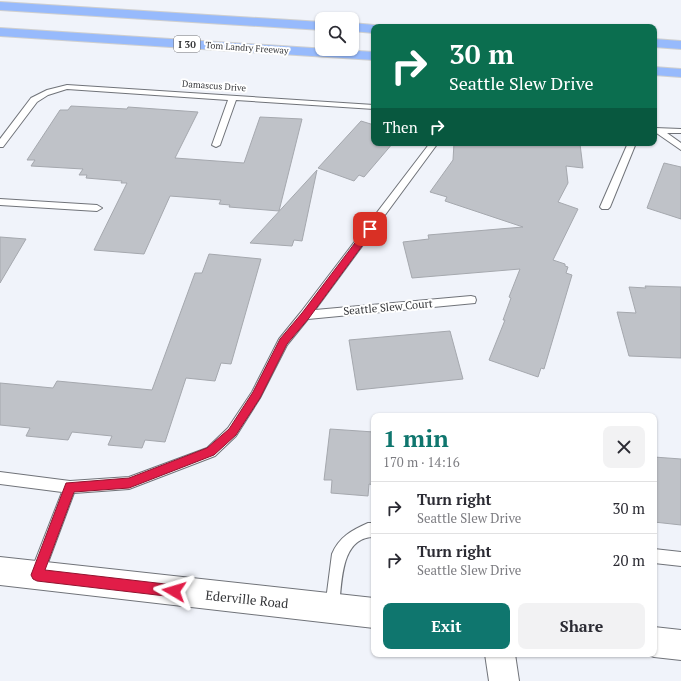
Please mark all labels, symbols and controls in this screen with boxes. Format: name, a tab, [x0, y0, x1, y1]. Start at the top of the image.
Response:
map controls	[315, 12, 359, 56]
button: search	[315, 12, 359, 56]
text: 30 m	[449, 35, 514, 72]
road number: I 30	[174, 36, 200, 52]
street label: Tom Landry Freeway	[205, 39, 289, 57]
icon: right	[383, 40, 435, 92]
text: Seattle Slew Drive	[449, 71, 594, 95]
street label: Damascus Drive	[182, 78, 247, 94]
icon: right	[426, 116, 448, 138]
text: Then	[383, 117, 418, 137]
pin	[353, 212, 387, 246]
icon: arrive	[359, 218, 381, 240]
street label: Seattle Slew Court	[343, 296, 433, 318]
text: 1 min	[383, 422, 449, 454]
button: close	[603, 426, 645, 468]
text: 170 m · 14:16	[383, 453, 460, 471]
text: Turn right	[417, 489, 492, 509]
icon: right	[383, 497, 405, 519]
text: 30 m	[612, 498, 645, 518]
text: Seattle Slew Drive	[417, 509, 521, 527]
text: Turn right	[417, 541, 492, 561]
icon: right	[383, 549, 405, 571]
text: 20 m	[612, 550, 645, 570]
text: Seattle Slew Drive	[417, 561, 521, 579]
position arrow	[153, 570, 195, 612]
street label: Ederville Road	[204, 586, 290, 612]
button: Exit	[383, 603, 510, 649]
button: Share	[518, 603, 645, 649]

